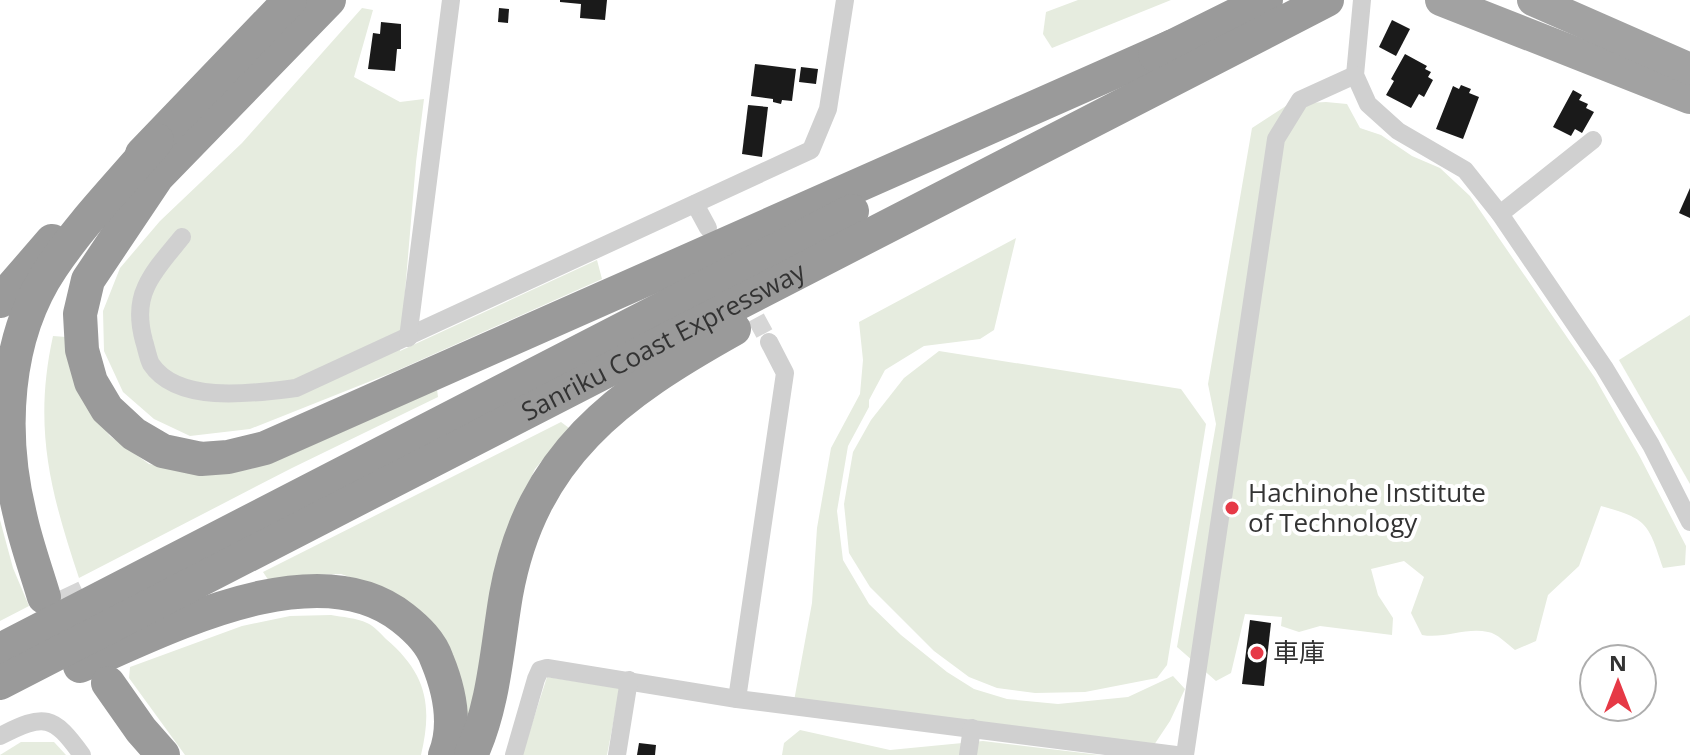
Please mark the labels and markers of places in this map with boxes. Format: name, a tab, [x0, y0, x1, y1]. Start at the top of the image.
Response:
place label: Hachinohe Institute of Technology	[1248, 474, 1486, 540]
marker: Hachinohe Institute of Technology	[1223, 499, 1241, 517]
place label: 車庫	[1273, 634, 1325, 670]
marker: 車庫	[1248, 644, 1266, 662]

